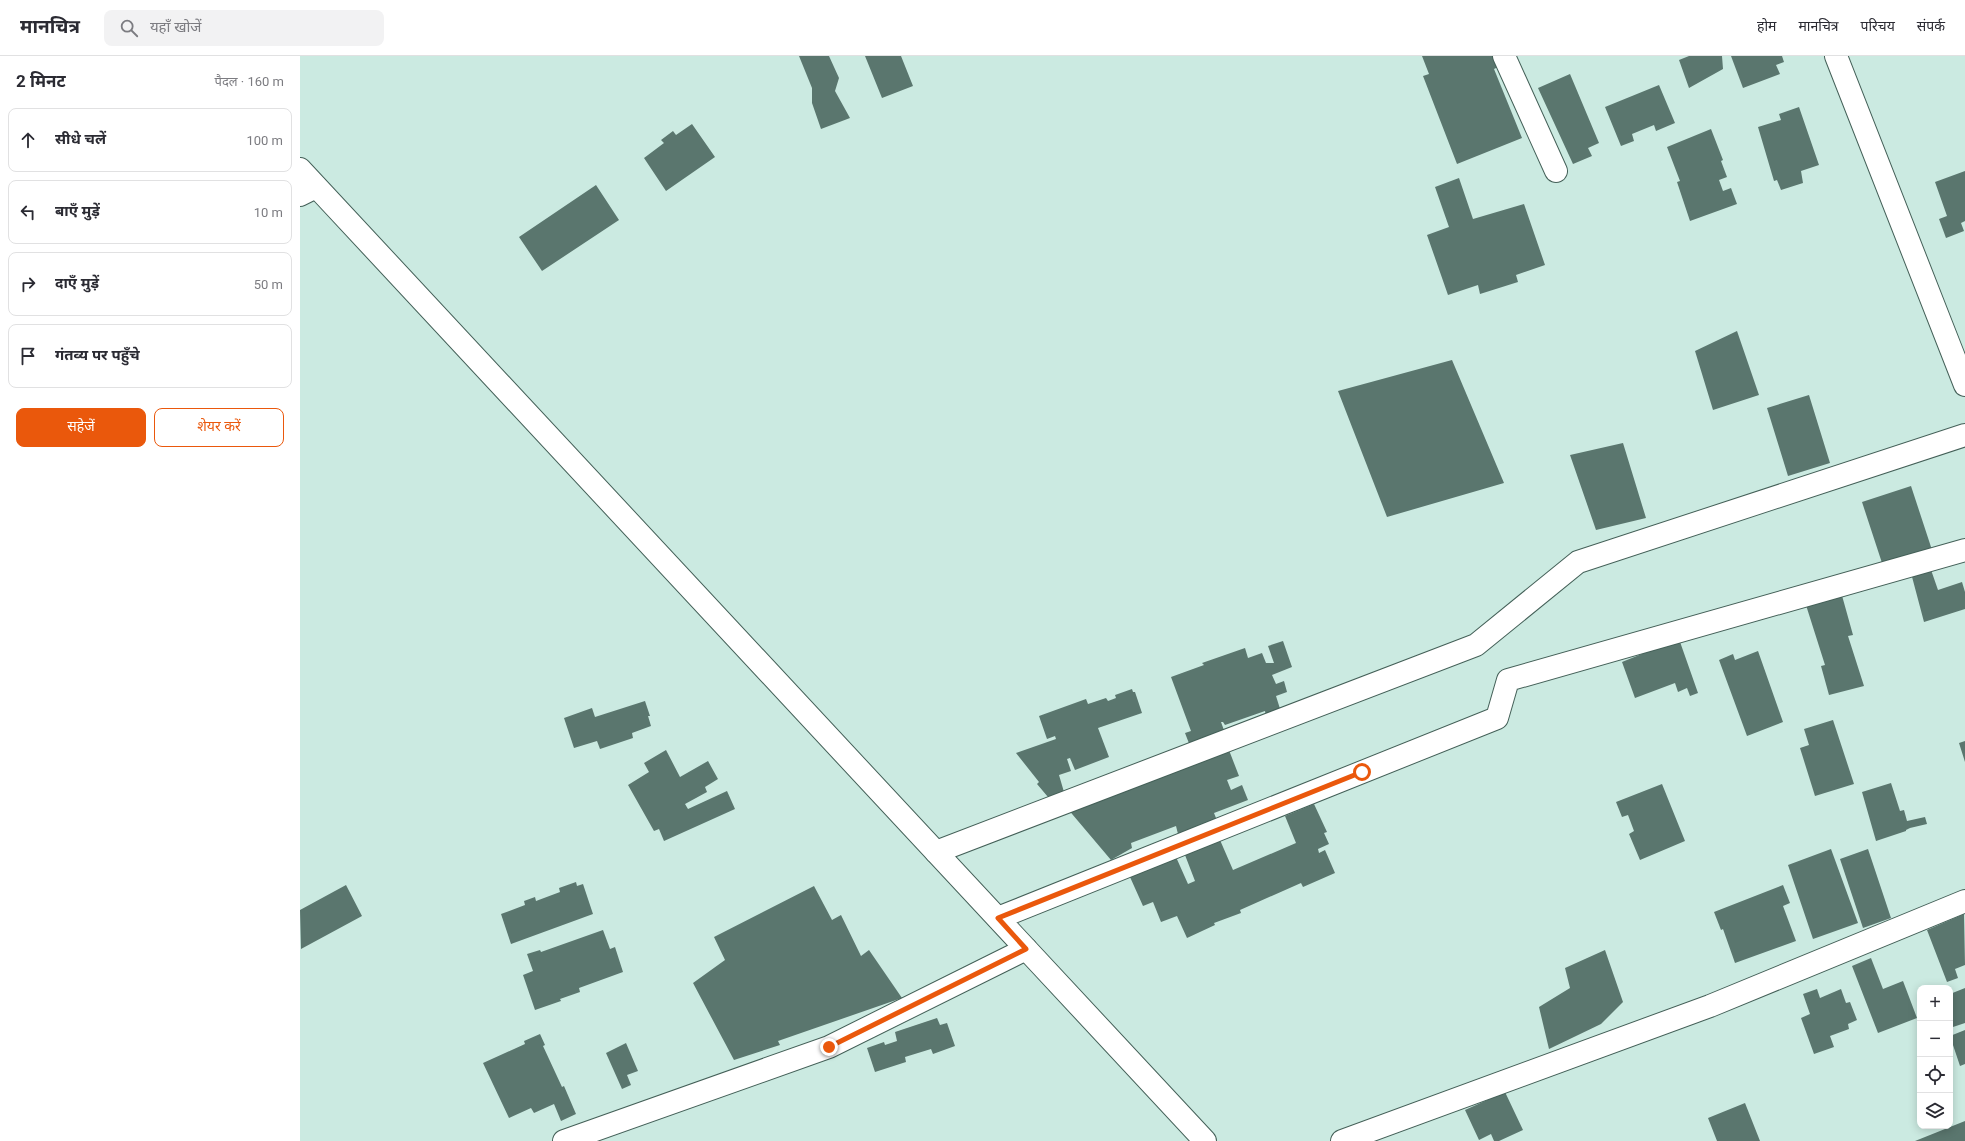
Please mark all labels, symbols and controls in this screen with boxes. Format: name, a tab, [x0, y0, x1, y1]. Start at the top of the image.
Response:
search box	[104, 10, 384, 46]
text: मानचित्र	[20, 15, 80, 38]
icon: search	[118, 17, 140, 39]
text: यहाँ खोजें	[150, 18, 201, 36]
text: होम	[1757, 18, 1776, 34]
text: मानचित्र	[1798, 18, 1839, 34]
text: परिचय	[1861, 18, 1895, 34]
text: संपर्क	[1917, 18, 1945, 34]
text: 2 मिनट	[16, 71, 66, 91]
text: पैदल · 160 m	[215, 74, 284, 89]
icon: ahead	[17, 129, 39, 151]
text: सीधे चलें	[55, 130, 106, 148]
text: 100 m	[246, 133, 283, 148]
icon: left	[17, 201, 39, 223]
text: बाएँ मुड़ें	[55, 202, 100, 220]
text: 10 m	[254, 205, 283, 220]
icon: right	[17, 273, 39, 295]
text: दाएँ मुड़ें	[55, 274, 99, 292]
text: 50 m	[254, 277, 283, 292]
icon: arrive	[17, 345, 39, 367]
text: गंतव्य पर पहुँचे	[55, 346, 140, 364]
button: सहेजें	[16, 408, 146, 447]
button: शेयर करें	[154, 408, 284, 447]
route start	[1353, 763, 1371, 781]
map controls	[1917, 985, 1953, 1129]
button: +	[1917, 985, 1953, 1021]
button: −	[1917, 1021, 1953, 1057]
route end	[820, 1038, 838, 1056]
button: locate	[1917, 1057, 1953, 1093]
button: layers	[1917, 1093, 1953, 1129]

